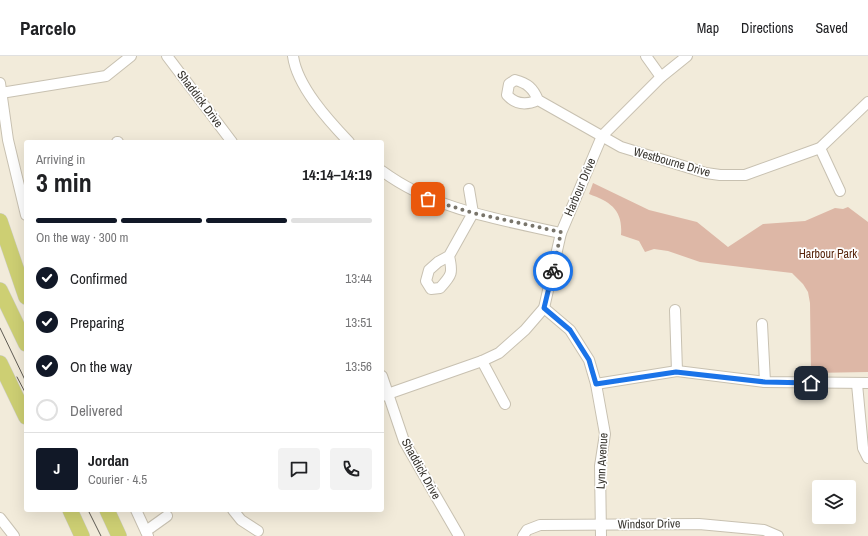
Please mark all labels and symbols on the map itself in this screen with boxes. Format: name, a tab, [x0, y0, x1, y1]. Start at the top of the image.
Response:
street label: Shaddick Drive	[173, 67, 227, 131]
street label: Westbourne Drive	[632, 143, 712, 181]
street label: Harbour Drive	[561, 155, 599, 219]
pin	[411, 182, 445, 216]
park label: Harbour Park	[799, 246, 857, 262]
courier	[533, 251, 573, 291]
pin	[794, 366, 828, 400]
street label: Lynn Avenue	[593, 432, 611, 490]
street label: Shaddick Drive	[398, 436, 444, 502]
street label: Windsor Drive	[617, 515, 681, 533]

